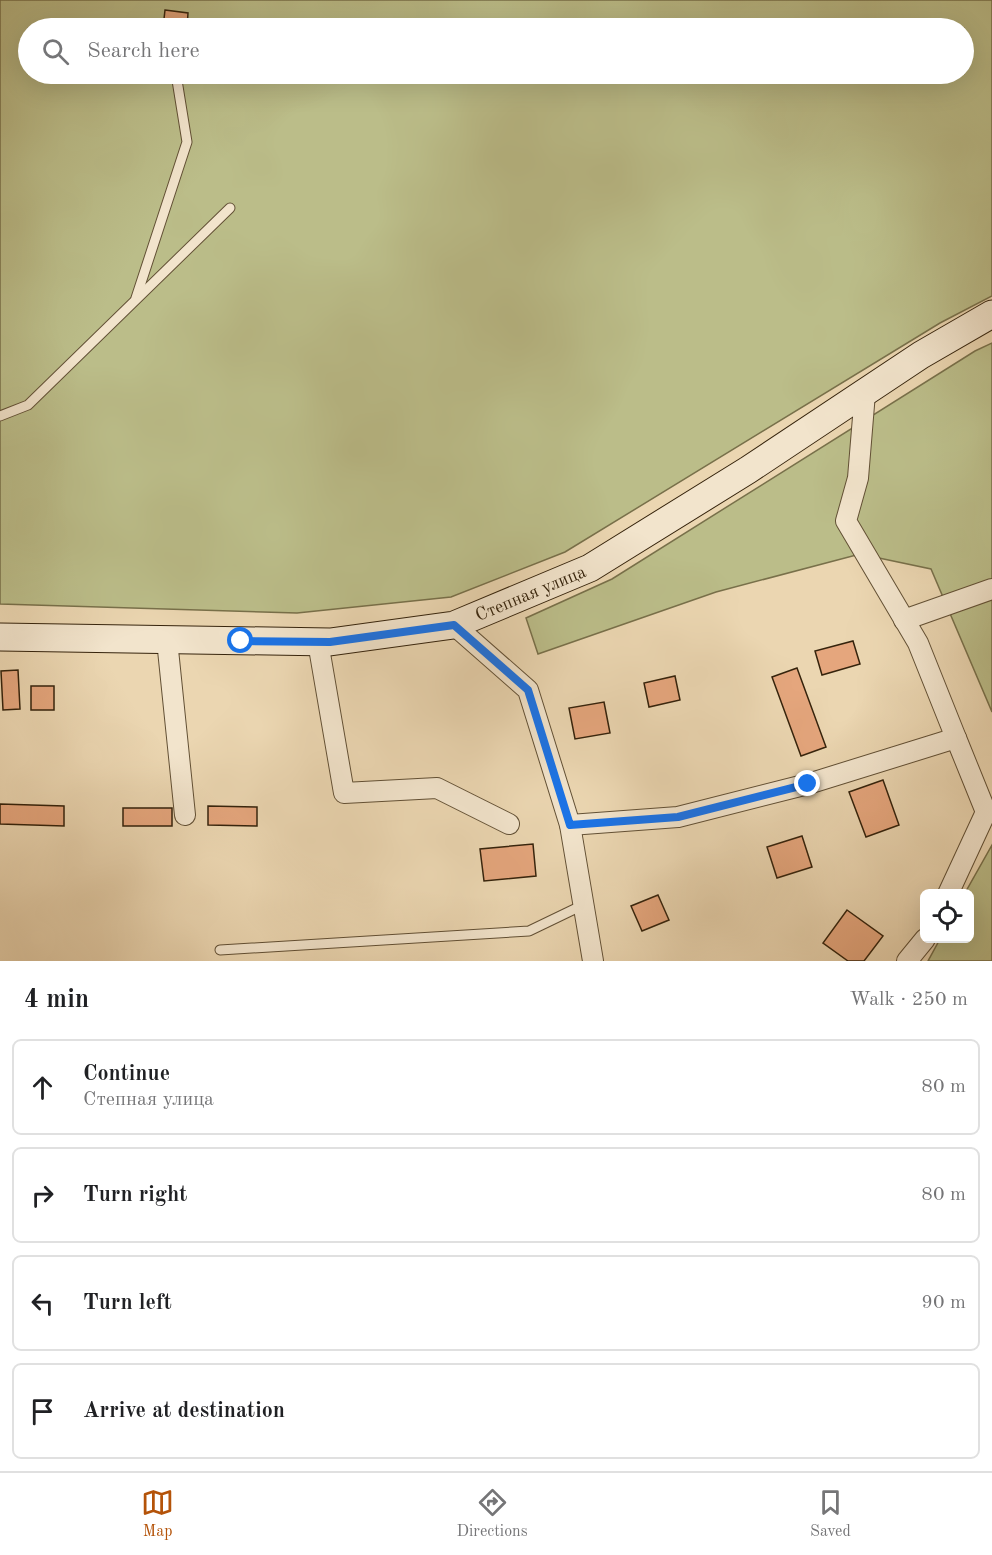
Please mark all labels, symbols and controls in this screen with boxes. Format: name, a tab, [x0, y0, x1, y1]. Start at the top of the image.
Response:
search box	[18, 18, 974, 84]
icon: search	[39, 35, 72, 68]
text: Search here	[87, 40, 200, 62]
street label: Степная улица	[473, 563, 589, 625]
route start	[227, 627, 253, 653]
route end	[794, 770, 820, 796]
map controls	[920, 889, 974, 943]
button: locate	[920, 889, 974, 943]
text: 4 min	[24, 987, 89, 1013]
text: Walk · 250 m	[849, 990, 968, 1010]
text: Continue	[83, 1063, 170, 1085]
icon: ahead	[26, 1071, 59, 1104]
text: 80 m	[921, 1077, 966, 1097]
text: Степная улица	[83, 1090, 214, 1110]
icon: right	[26, 1179, 59, 1212]
text: Turn right	[83, 1184, 187, 1206]
text: 80 m	[921, 1185, 966, 1205]
icon: left	[26, 1287, 59, 1320]
text: Turn left	[83, 1292, 172, 1314]
text: 90 m	[921, 1293, 966, 1313]
icon: arrive	[26, 1395, 59, 1428]
text: Arrive at destination	[83, 1400, 285, 1422]
tab: Map	[141, 1486, 174, 1542]
tab: Directions	[457, 1486, 528, 1542]
tab: Saved	[810, 1486, 851, 1542]

